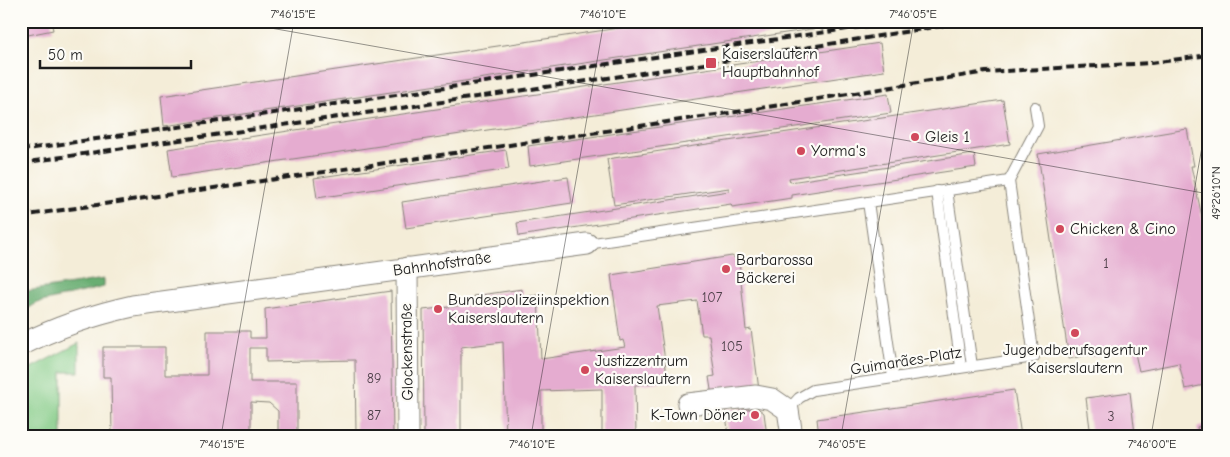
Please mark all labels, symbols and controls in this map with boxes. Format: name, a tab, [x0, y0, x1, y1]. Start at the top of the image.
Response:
text: 7°46'15"E	[270, 7, 316, 21]
text: 7°46'10"E	[580, 7, 626, 21]
text: 7°46'05"E	[889, 7, 937, 21]
scale bar	[40, 38, 191, 70]
place label: Kaiserslautern Hauptbahnhof	[722, 45, 820, 81]
text: 50 m	[48, 46, 83, 64]
marker: Kaiserslautern Hauptbahnhof	[704, 56, 718, 70]
place label: Gleis 1	[925, 128, 970, 146]
marker: Gleis 1	[909, 131, 921, 143]
place label: Yorma's	[811, 142, 866, 160]
marker: Yorma's	[795, 145, 807, 157]
text: 49°26'10"N	[1209, 166, 1223, 220]
place label: Chicken & Cino	[1070, 220, 1176, 238]
marker: Chicken & Cino	[1054, 223, 1066, 235]
street label: Bahnhofstraße	[392, 248, 492, 280]
place label: Barbarossa Bäckerei	[736, 251, 813, 287]
house number: 1	[1103, 255, 1109, 272]
marker: Barbarossa Bäckerei	[720, 263, 732, 275]
house number: 107	[702, 289, 723, 306]
place label: Bundespolizeiinspektion Kaiserslautern	[448, 291, 609, 327]
street label: Glockenstraße	[397, 303, 417, 401]
marker: Bundespolizeiinspektion Kaiserslautern	[432, 303, 444, 315]
marker: Jugendberufsagentur Kaiserslautern	[1069, 327, 1081, 339]
house number: 105	[721, 338, 743, 355]
place label: Jugendberufsagentur Kaiserslautern	[1003, 341, 1148, 377]
street label: Guimarães-Platz	[849, 343, 963, 379]
place label: Justizzentrum Kaiserslautern	[595, 352, 691, 388]
marker: Justizzentrum Kaiserslautern	[579, 364, 591, 376]
house number: 89	[367, 370, 381, 387]
place label: K-Town Döner	[651, 406, 746, 424]
house number: 87	[367, 407, 381, 424]
house number: 3	[1107, 408, 1115, 425]
marker: K-Town Döner	[749, 409, 761, 421]
text: 7°46'15"E	[199, 437, 245, 451]
text: 7°46'10"E	[509, 437, 555, 451]
text: 7°46'05"E	[818, 437, 866, 451]
text: 7°46'00"E	[1128, 437, 1176, 451]

